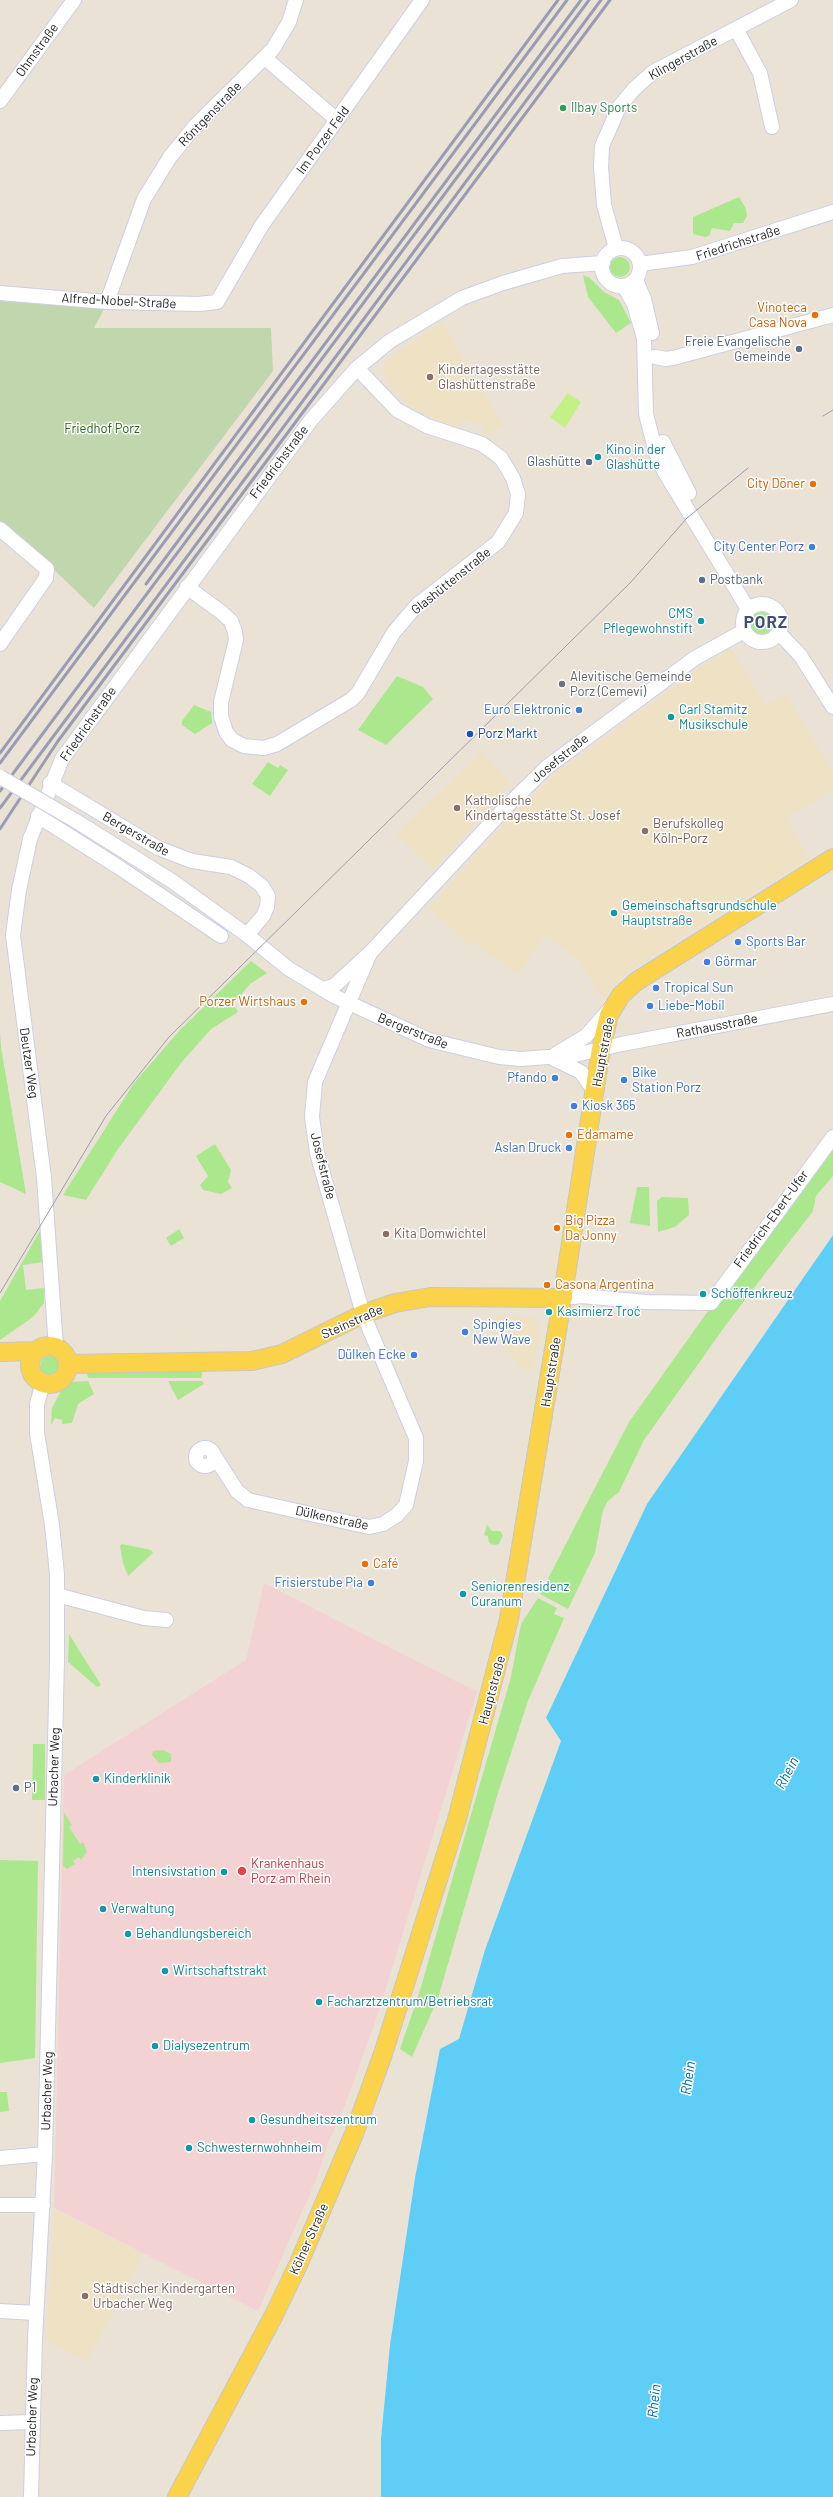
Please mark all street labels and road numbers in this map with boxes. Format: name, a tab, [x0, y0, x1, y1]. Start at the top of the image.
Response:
street label: Ohmstraße	[12, 20, 62, 80]
street label: Klingerstraße	[646, 33, 720, 83]
street label: Röntgenstraße	[175, 78, 245, 150]
street label: Im Porzer Feld	[293, 103, 353, 177]
street label: Friedrichstraße	[694, 222, 782, 264]
street label: Alfred-Nobel-Straße	[61, 290, 177, 312]
street label: Friedrichstraße	[246, 422, 312, 502]
street label: Glashüttenstraße	[408, 544, 494, 618]
street label: Friedrichstraße	[56, 684, 120, 764]
street label: Josefstraße	[528, 730, 592, 786]
street label: Bergerstraße	[100, 809, 172, 859]
street label: Bergerstraße	[375, 1010, 451, 1052]
street label: Rathausstraße	[675, 1010, 759, 1042]
street label: Hauptstraße	[589, 1016, 617, 1088]
street label: Deutzer Weg	[16, 1027, 42, 1099]
street label: Josefstraße	[307, 1131, 339, 1201]
street label: Friedrich-Ebert-Ufer	[730, 1167, 812, 1271]
street label: Steinstraße	[319, 1301, 385, 1343]
street label: Hauptstraße	[538, 1336, 564, 1408]
street label: Dülkenstraße	[294, 1503, 370, 1533]
street label: Hauptstraße	[475, 1654, 509, 1726]
street label: Urbacher Weg	[45, 1727, 63, 1807]
street label: Urbacher Weg	[38, 2051, 56, 2131]
street label: Kölner Straße	[286, 2201, 332, 2277]
street label: Urbacher Weg	[23, 2377, 41, 2457]

